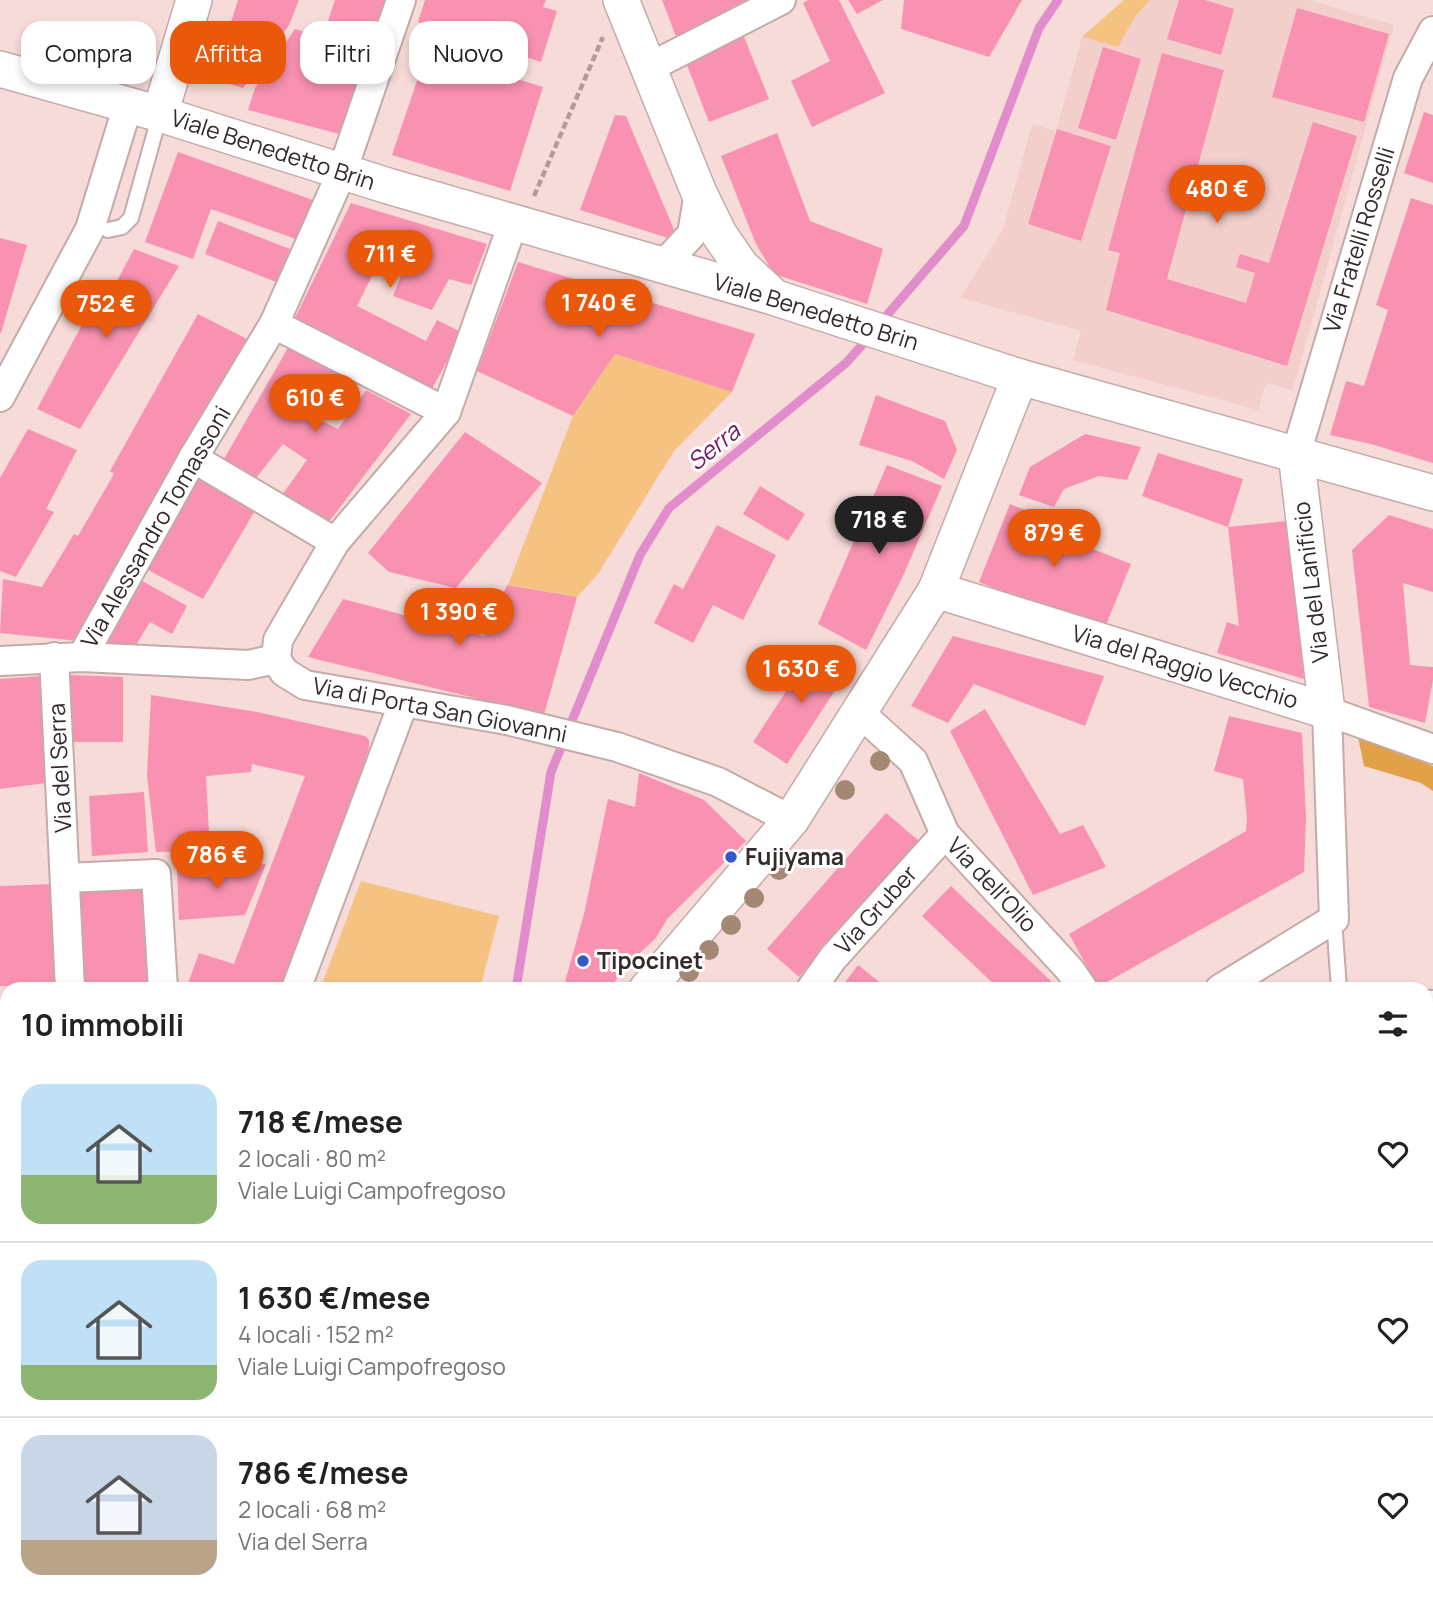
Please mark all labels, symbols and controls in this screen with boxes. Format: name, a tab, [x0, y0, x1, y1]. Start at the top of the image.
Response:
chip: Compra	[21, 21, 156, 84]
chip: Affitta	[170, 21, 286, 84]
chip: Filtri	[300, 21, 395, 84]
chip: Nuovo	[409, 21, 528, 84]
street label: Viale Benedetto Brin	[167, 101, 380, 197]
street label: Via Fratelli Rosselli	[1315, 143, 1402, 337]
pin: 480 €	[1168, 166, 1266, 225]
text: 480 €	[1185, 172, 1249, 204]
pin: 711 €	[341, 230, 439, 290]
text: 711 €	[364, 237, 416, 269]
street label: Viale Benedetto Brin	[710, 265, 923, 357]
pin: 752 €	[57, 280, 155, 340]
pin: 1 740 €	[534, 280, 664, 339]
text: 1 740 €	[561, 286, 637, 318]
text: 752 €	[76, 287, 136, 319]
pin: 610 €	[266, 374, 364, 434]
text: 610 €	[285, 381, 345, 413]
street label: Via Alessandro Tomassoni	[73, 400, 238, 653]
water label: Serra	[680, 413, 748, 477]
pin: 718 €	[830, 496, 928, 556]
street label: Via del Lanificio	[1284, 500, 1336, 664]
text: 718 €	[851, 503, 907, 535]
pin: 879 €	[1005, 510, 1103, 569]
text: 879 €	[1024, 516, 1084, 548]
pin: 1 390 €	[394, 588, 524, 648]
text: 1 390 €	[420, 595, 498, 627]
street label: Via del Raggio Vecchio	[1068, 616, 1302, 716]
pin: 1 630 €	[736, 646, 866, 705]
text: 1 630 €	[762, 652, 840, 684]
street label: Via di Porta San Giovanni	[310, 669, 570, 749]
street label: Via del Serra	[40, 702, 78, 834]
street label: Via dell'Olio	[940, 830, 1045, 939]
pin: 786 €	[168, 832, 266, 891]
text: 786 €	[187, 838, 247, 870]
place label: Fujiyama	[745, 840, 844, 872]
marker: Fujiyama	[723, 849, 739, 865]
street label: Via Gruber	[827, 858, 924, 961]
place label: Tipocinet	[597, 944, 703, 976]
marker: Tipocinet	[575, 953, 591, 969]
text: 10 immobili	[21, 1004, 184, 1045]
icon: filters	[1374, 1005, 1412, 1043]
text: 718 €/mese	[238, 1101, 403, 1142]
icon: home	[77, 1112, 161, 1196]
icon: heart	[1374, 1135, 1412, 1173]
text: 2 locali · 80 m²	[238, 1142, 386, 1174]
text: Viale Luigi Campofregoso	[238, 1174, 506, 1206]
text: 1 630 €/mese	[238, 1277, 431, 1318]
icon: home	[77, 1288, 161, 1372]
icon: heart	[1374, 1311, 1412, 1349]
text: 4 locali · 152 m²	[238, 1318, 394, 1350]
text: Viale Luigi Campofregoso	[238, 1350, 506, 1382]
text: 786 €/mese	[238, 1452, 409, 1493]
icon: home	[77, 1463, 161, 1547]
icon: heart	[1374, 1486, 1412, 1524]
text: 2 locali · 68 m²	[238, 1493, 386, 1525]
text: Via del Serra	[238, 1525, 368, 1557]

